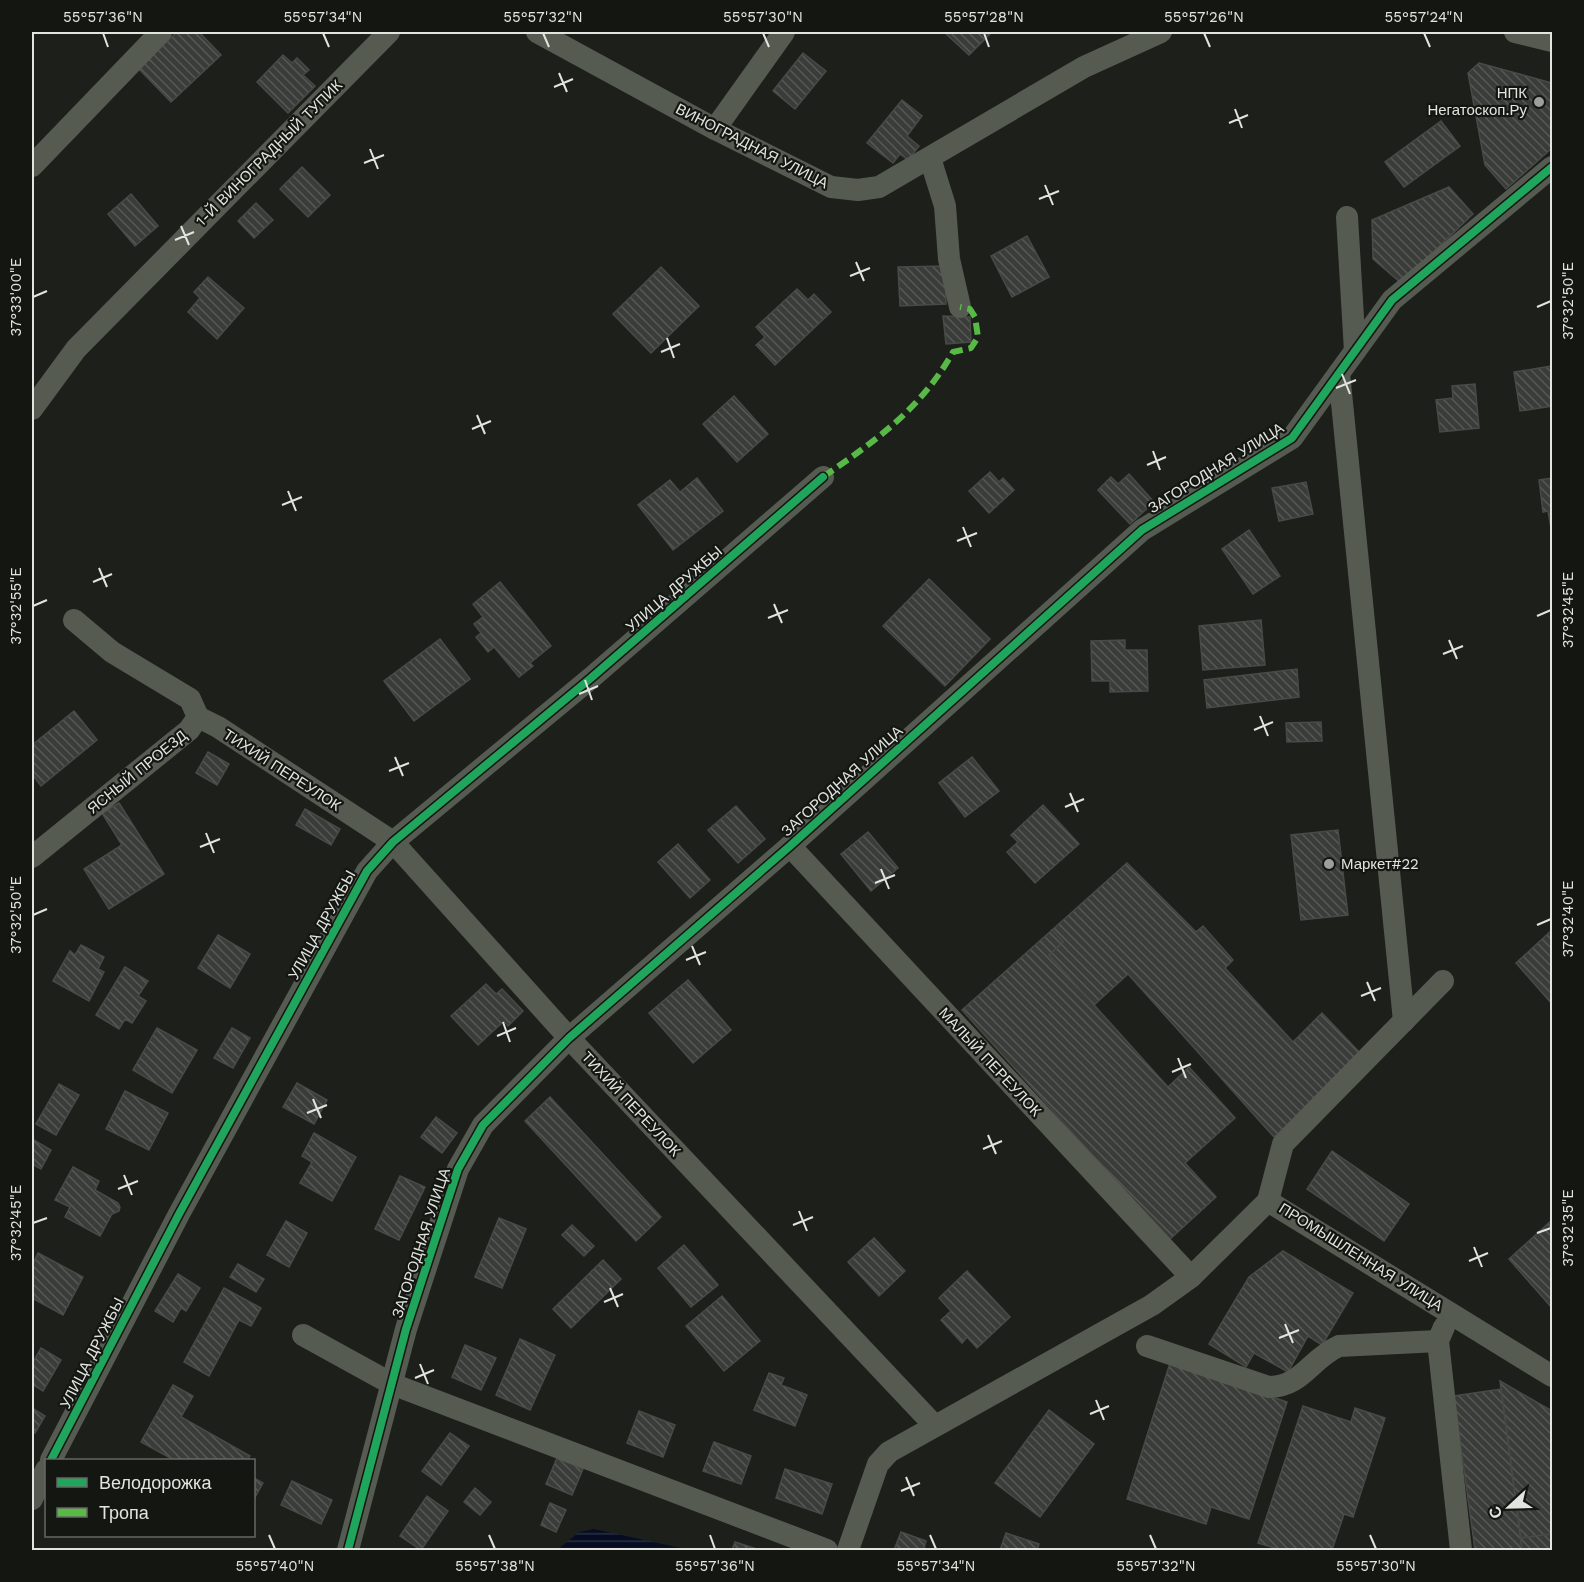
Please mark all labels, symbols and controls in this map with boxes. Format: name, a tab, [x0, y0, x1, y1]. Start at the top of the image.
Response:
text: 55°57'36"N	[63, 8, 143, 26]
text: 55°57'34"N	[283, 8, 363, 26]
text: 55°57'32"N	[503, 8, 583, 26]
text: 55°57'30"N	[723, 8, 803, 26]
text: 55°57'28"N	[944, 8, 1024, 26]
text: 55°57'26"N	[1164, 8, 1244, 26]
text: 55°57'24"N	[1385, 8, 1463, 26]
street label: 1-Й ВИНОГРАДНЫЙ ТУПИК	[192, 76, 346, 230]
place label: НПК Негатоскоп.Ру	[1427, 84, 1527, 119]
marker: НПК Негатоскоп.Ру	[1532, 95, 1546, 109]
street label: ВИНОГРАДНАЯ УЛИЦА	[673, 100, 831, 192]
text: 37°33'00"E	[7, 258, 25, 336]
text: 37°32'50"E	[1559, 262, 1577, 340]
street label: ЗАГОРОДНАЯ УЛИЦА	[1145, 419, 1287, 517]
street label: УЛИЦА ДРУЖБЫ	[622, 542, 726, 636]
text: 37°32'55"E	[7, 567, 25, 645]
text: 37°32'45"E	[1559, 572, 1577, 648]
street label: ЗАГОРОДНАЯ УЛИЦА	[778, 722, 906, 840]
street label: ТИХИЙ ПЕРЕУЛОК	[220, 725, 344, 815]
street label: ЯСНЫЙ ПРОЕЗД	[84, 726, 190, 818]
place label: Маркет#22	[1341, 855, 1419, 873]
marker: Маркет#22	[1322, 857, 1336, 871]
street label: УЛИЦА ДРУЖБЫ	[285, 867, 359, 983]
text: 37°32'50"E	[7, 876, 25, 954]
text: 37°32'40"E	[1559, 880, 1577, 958]
street label: МАЛЫЙ ПЕРЕУЛОК	[935, 1004, 1045, 1120]
street label: ТИХИЙ ПЕРЕУЛОК	[578, 1048, 684, 1160]
street label: ЗАГОРОДНАЯ УЛИЦА	[388, 1166, 454, 1320]
text: 37°32'45"E	[7, 1185, 25, 1261]
text: 37°32'35"E	[1559, 1189, 1577, 1267]
street label: ПРОМЫШЛЕННАЯ УЛИЦА	[1276, 1199, 1446, 1315]
street label: УЛИЦА ДРУЖБЫ	[56, 1294, 128, 1412]
legend	[45, 1459, 255, 1537]
text: Велодорожка	[99, 1472, 212, 1493]
north arrow	[1479, 1477, 1539, 1537]
text: Тропа	[99, 1502, 150, 1523]
text: С	[1484, 1503, 1507, 1521]
text: 55°57'40"N	[235, 1557, 315, 1575]
text: 55°57'38"N	[455, 1557, 535, 1575]
text: 55°57'36"N	[675, 1557, 755, 1575]
text: 55°57'34"N	[896, 1557, 976, 1575]
text: 55°57'32"N	[1116, 1557, 1196, 1575]
text: 55°57'30"N	[1336, 1557, 1416, 1575]

